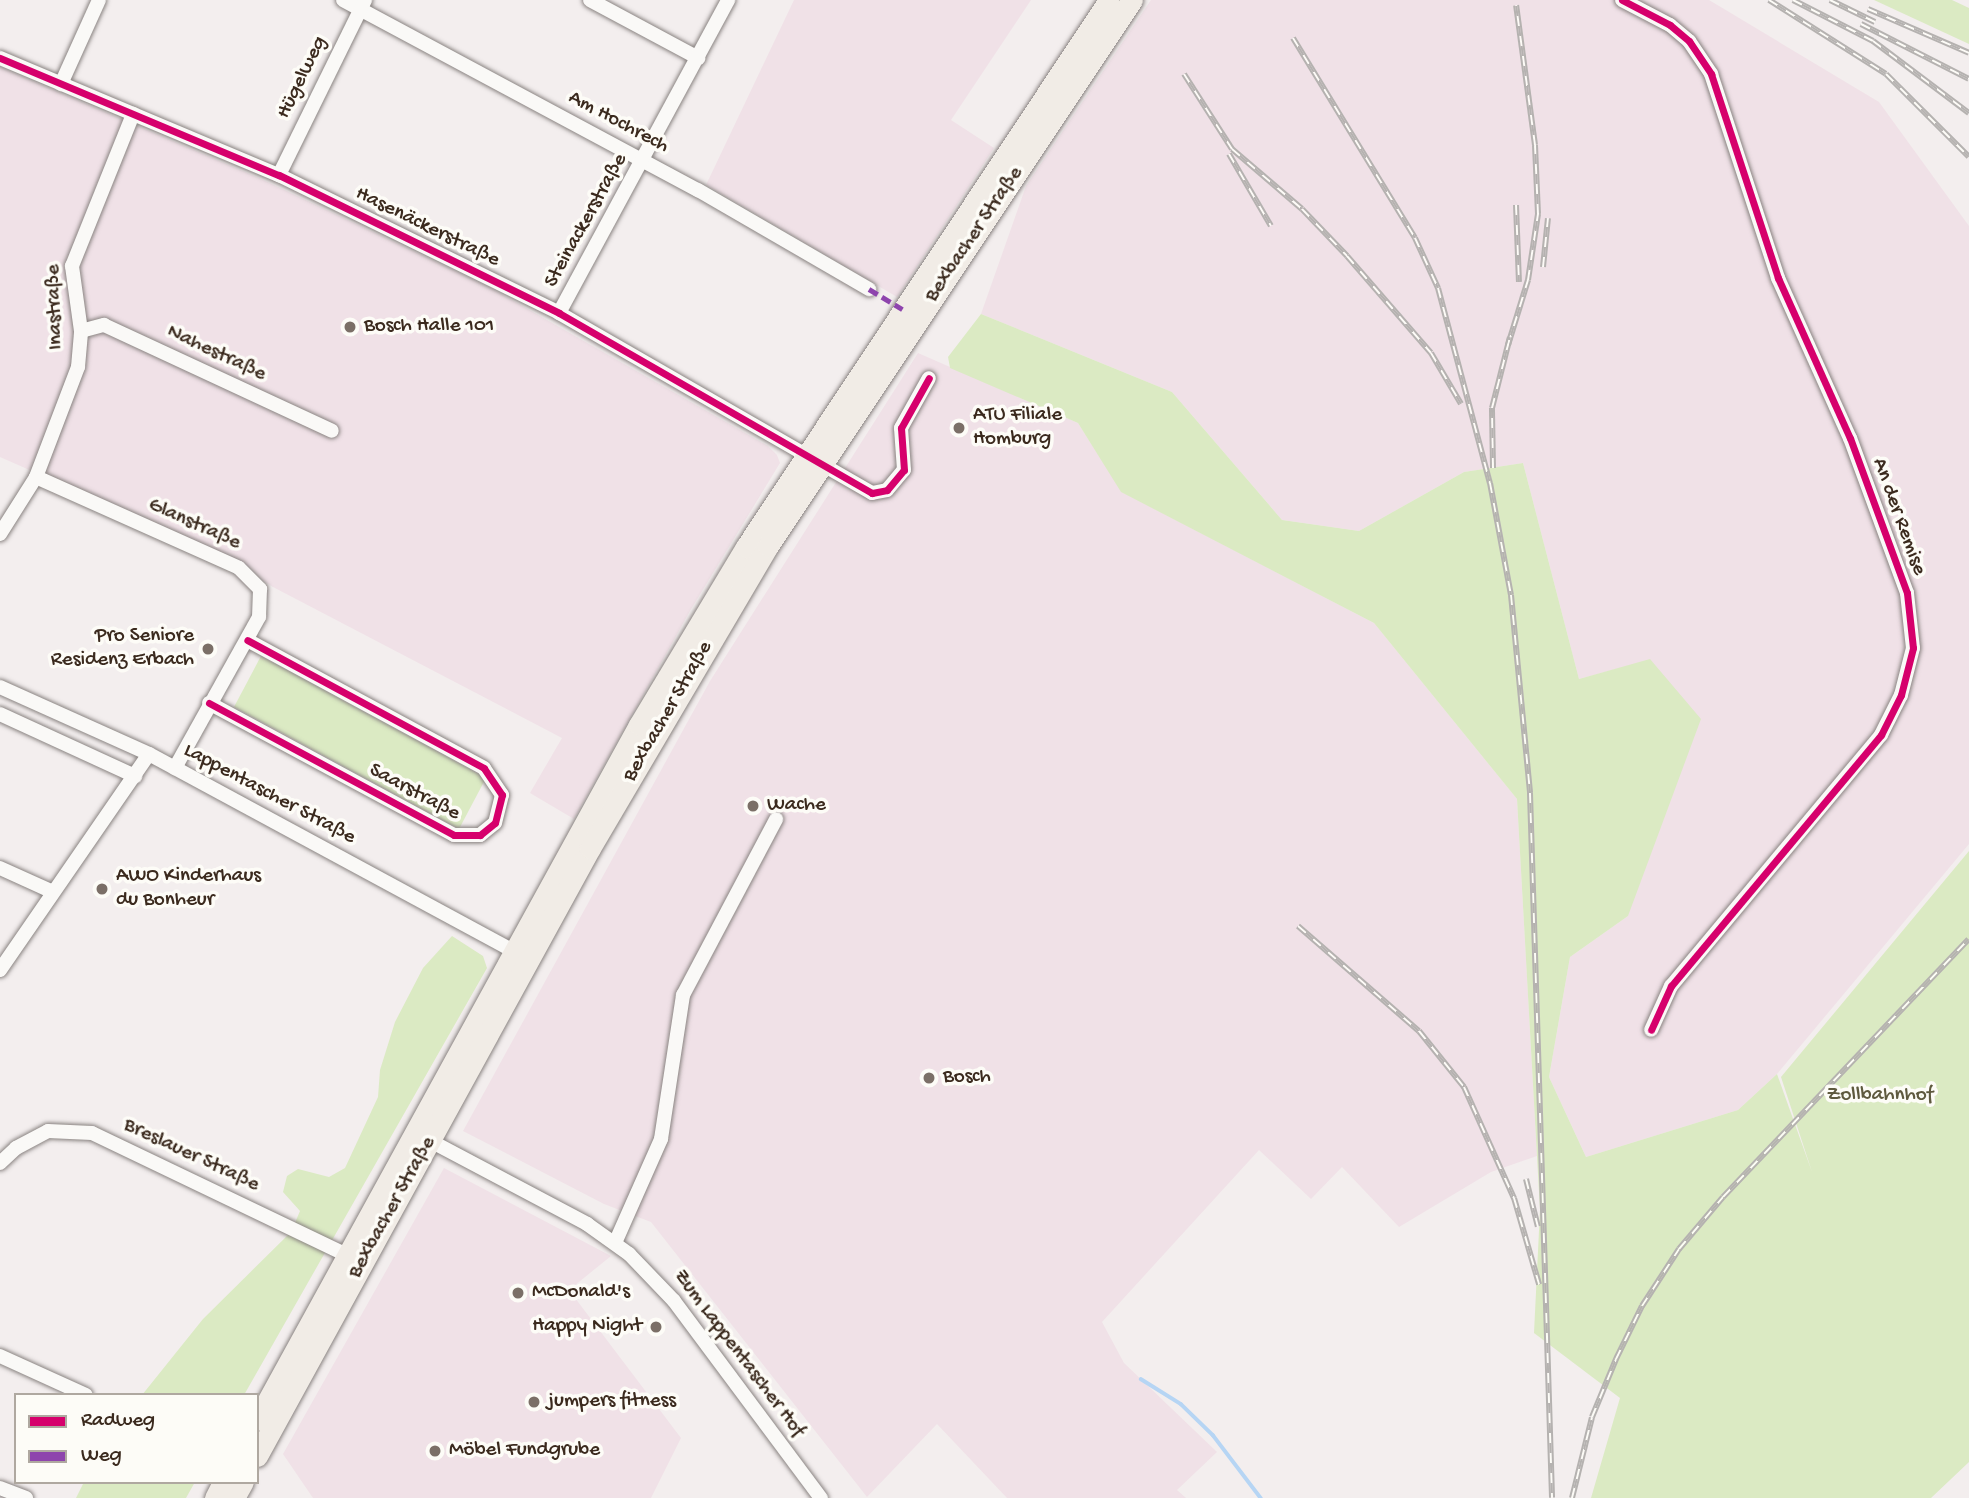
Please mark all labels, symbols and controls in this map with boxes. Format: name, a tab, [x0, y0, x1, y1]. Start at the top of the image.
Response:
street label: Hügelweg	[272, 33, 334, 123]
street label: Am Hochrech	[563, 86, 673, 160]
street label: Steinackerstraße	[540, 150, 634, 292]
street label: Bexbacher Straße	[920, 162, 1030, 308]
street label: Hasenäckerstraße	[351, 182, 503, 274]
street label: Inastraße	[42, 264, 70, 350]
place label: Bosch Halle 101	[364, 314, 494, 340]
marker: Bosch Halle 101	[342, 319, 358, 335]
street label: Nahestraße	[162, 320, 270, 388]
place label: ATU Filiale Homburg	[973, 403, 1062, 453]
marker: ATU Filiale Homburg	[951, 420, 967, 436]
street label: An der Remise	[1865, 455, 1931, 579]
street label: Glanstraße	[144, 493, 244, 557]
place label: Pro Seniore Residenz Erbach	[51, 624, 194, 674]
street label: Bexbacher Straße	[619, 637, 719, 787]
marker: Pro Seniore Residenz Erbach	[200, 641, 216, 657]
street label: Lappentascher Straße	[179, 739, 359, 851]
street label: Saarstraße	[364, 759, 464, 827]
place label: Wache	[767, 793, 826, 819]
marker: Wache	[745, 798, 761, 814]
place label: AWO Kinderhaus du Bonheur	[116, 864, 261, 914]
marker: AWO Kinderhaus du Bonheur	[94, 881, 110, 897]
place label: Bosch	[943, 1065, 991, 1091]
marker: Bosch	[921, 1070, 937, 1086]
park label: Zollbahnhof	[1827, 1083, 1933, 1109]
street label: Breslauer Straße	[119, 1113, 263, 1199]
street label: Bexbacher Straße	[344, 1133, 442, 1283]
street label: Zum Lappentascher Hof	[667, 1265, 809, 1443]
place label: McDonald's	[532, 1280, 630, 1306]
marker: McDonald's	[510, 1285, 526, 1301]
place label: Happy Night	[532, 1314, 642, 1340]
marker: Happy Night	[648, 1319, 664, 1335]
place label: jumpers fitness	[548, 1389, 676, 1415]
legend	[14, 1393, 259, 1484]
marker: jumpers fitness	[526, 1394, 542, 1410]
text: Radweg	[81, 1409, 155, 1434]
place label: Möbel Fundgrube	[449, 1438, 600, 1464]
marker: Möbel Fundgrube	[427, 1443, 443, 1459]
text: Weg	[81, 1444, 122, 1469]

